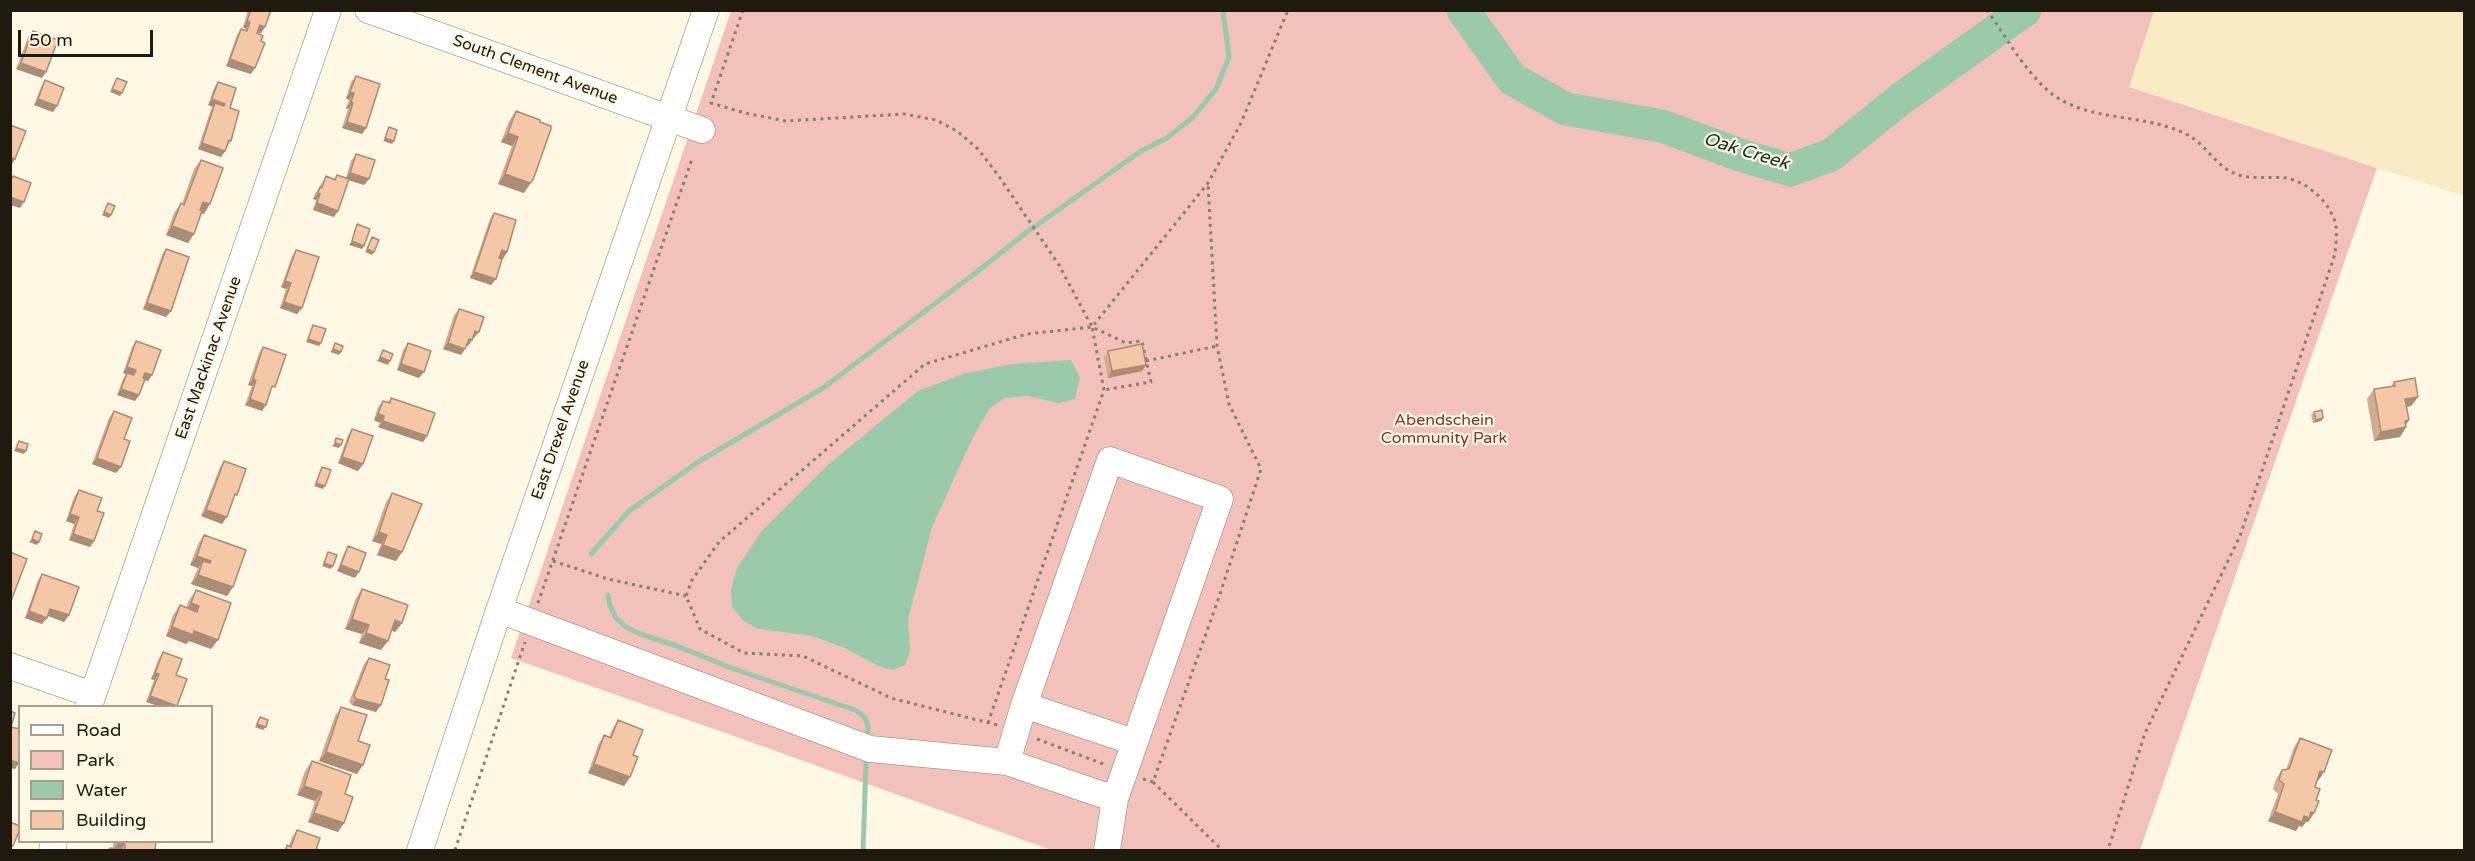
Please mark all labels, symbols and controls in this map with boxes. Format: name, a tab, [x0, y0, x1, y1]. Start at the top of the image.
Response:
scale bar	[21, 18, 156, 56]
text: 50 m	[29, 29, 73, 51]
street label: South Clement Avenue	[450, 31, 620, 109]
water label: Oak Creek	[1701, 129, 1791, 175]
street label: East Mackinac Avenue	[172, 274, 246, 442]
street label: East Drexel Avenue	[528, 358, 594, 502]
park label: Abendschein Community Park	[1381, 411, 1507, 449]
legend	[18, 705, 213, 843]
text: Road	[76, 719, 121, 741]
text: Park	[76, 749, 114, 771]
text: Water	[76, 779, 127, 801]
text: Building	[76, 809, 146, 831]

